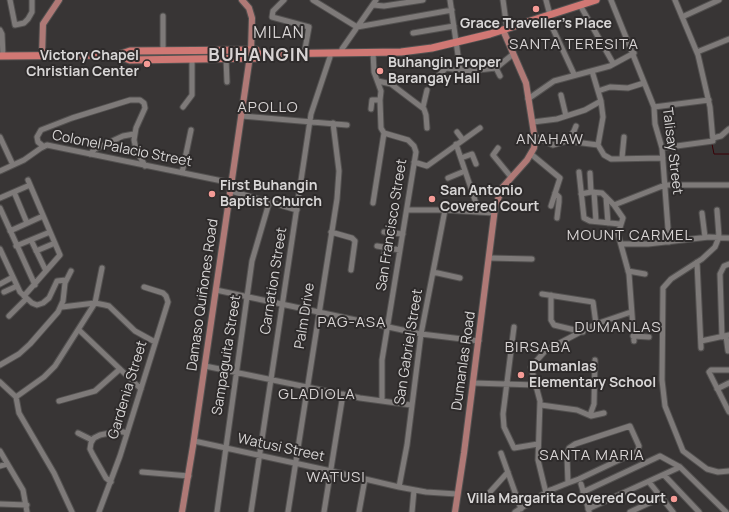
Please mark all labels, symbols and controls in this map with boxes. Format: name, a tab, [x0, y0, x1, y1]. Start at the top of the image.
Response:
marker: Grace Traveller’s Place	[531, 4, 541, 14]
place label: Grace Traveller’s Place	[460, 16, 612, 32]
district label: MILAN	[253, 24, 305, 44]
district label: SANTA TERESITA	[509, 36, 639, 54]
district label: BUHANGIN	[208, 45, 310, 67]
place label: Victory Chapel Christian Center	[26, 48, 139, 80]
place label: Buhangin Proper Barangay Hall	[388, 55, 501, 88]
marker: Victory Chapel Christian Center	[142, 59, 152, 69]
marker: Buhangin Proper Barangay Hall	[375, 66, 385, 76]
district label: APOLLO	[237, 99, 299, 117]
street label: Talisay Street	[658, 106, 686, 196]
street label: Colonel Palacio Street	[51, 127, 193, 171]
district label: ANAHAW	[516, 131, 584, 149]
street label: San Francisco Street	[373, 158, 411, 292]
place label: First Buhangin Baptist Church	[220, 178, 322, 210]
place label: San Antonio Covered Court	[440, 183, 539, 216]
marker: First Buhangin Baptist Church	[207, 189, 217, 199]
marker: San Antonio Covered Court	[427, 194, 437, 204]
street label: Damaso Quiñones Road	[184, 218, 222, 372]
street label: Carnation Street	[257, 226, 291, 336]
district label: MOUNT CARMEL	[567, 227, 693, 245]
street label: Palm Drive	[291, 282, 319, 350]
street label: San Gabriel Street	[392, 288, 426, 406]
street label: Sampaguita Street	[209, 294, 245, 416]
street label: Dumanlas Road	[449, 310, 479, 412]
district label: PAG-ASA	[317, 314, 387, 332]
district label: DUMANLAS	[574, 319, 662, 337]
street label: Gardenia Street	[105, 339, 151, 441]
district label: BIRSABA	[505, 339, 571, 357]
place label: Dumanlas Elementary School	[529, 359, 656, 392]
marker: Dumanlas Elementary School	[516, 370, 526, 380]
district label: GLADIOLA	[278, 386, 356, 404]
street label: Watusi Street	[236, 431, 326, 465]
district label: SANTA MARIA	[539, 447, 645, 465]
district label: WATUSI	[306, 469, 366, 487]
place label: Villa Margarita Covered Court	[467, 491, 666, 507]
marker: Villa Margarita Covered Court	[669, 494, 679, 504]

